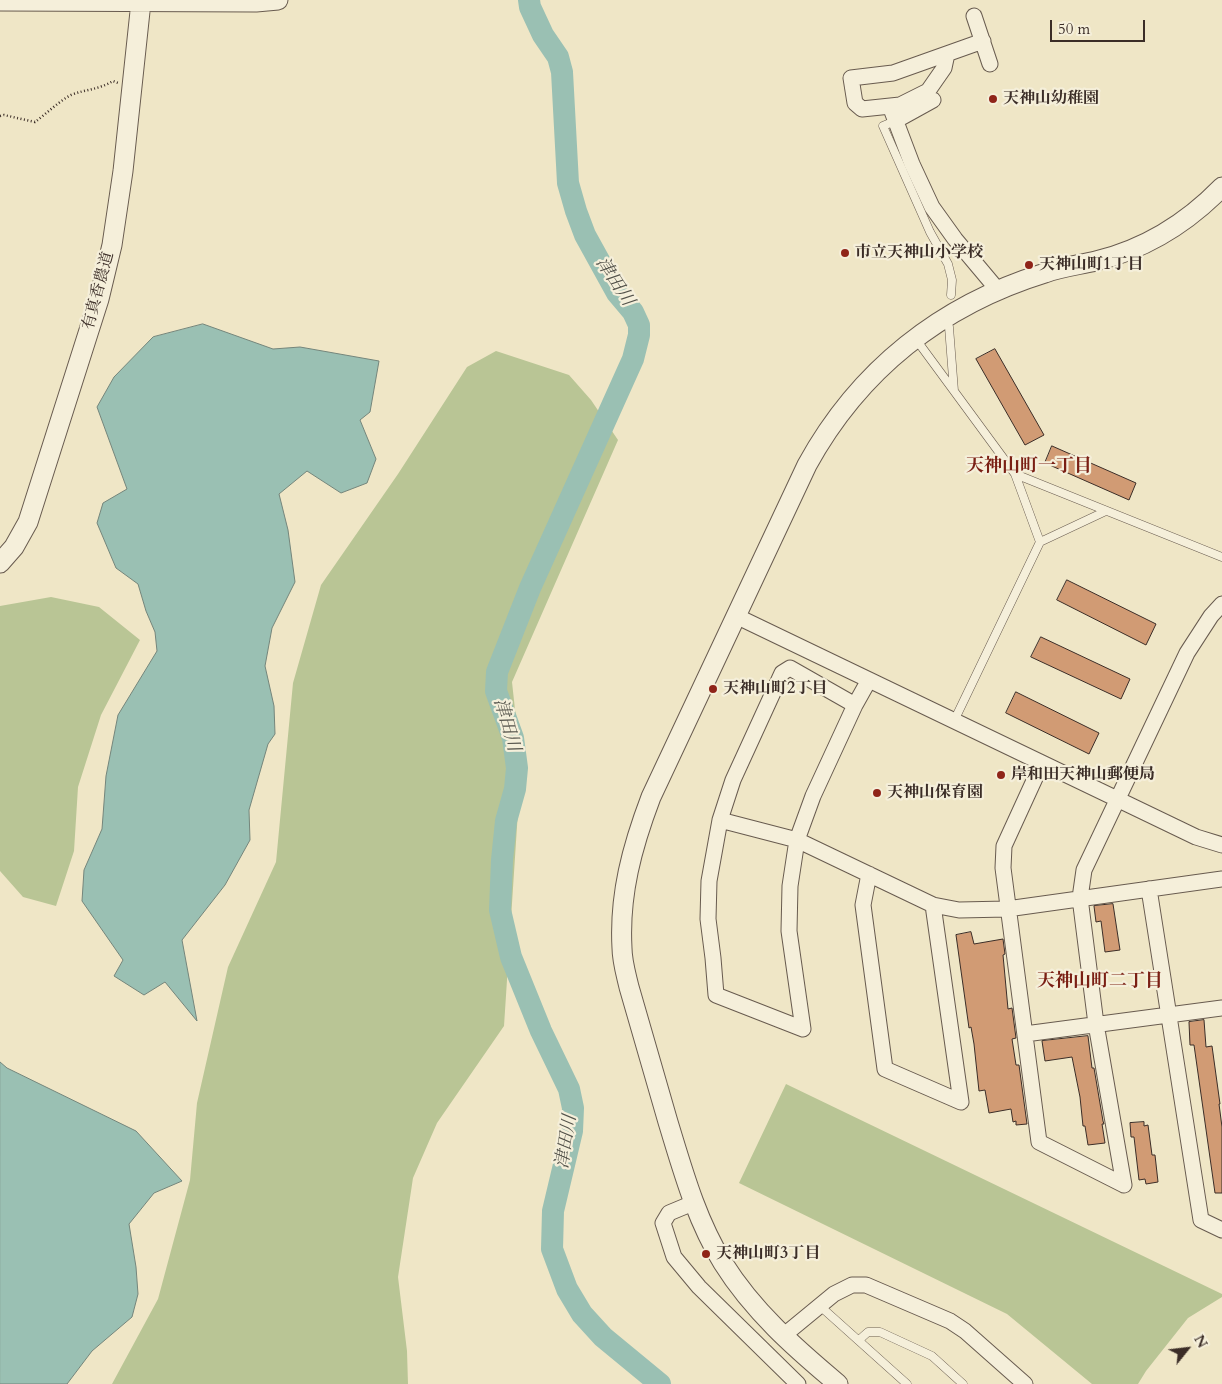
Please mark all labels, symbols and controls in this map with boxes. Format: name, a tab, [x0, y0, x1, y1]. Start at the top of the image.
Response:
scale bar	[1052, 10, 1147, 42]
text: 50 m	[1058, 19, 1090, 39]
place label: 天神山幼稚園	[1003, 89, 1099, 109]
marker: 天神山幼稚園	[987, 93, 999, 105]
place label: 市立天神山小学校	[855, 243, 983, 263]
marker: 市立天神山小学校	[839, 247, 851, 259]
street label: 有真香農道	[79, 250, 119, 332]
water label: 津田川	[590, 253, 638, 311]
place label: 天神山町1丁目	[1039, 255, 1143, 275]
marker: 天神山町1丁目	[1023, 259, 1035, 271]
district label: 天神山町一丁目	[966, 456, 1092, 478]
place label: 天神山町2丁目	[723, 679, 827, 699]
marker: 天神山町2丁目	[707, 683, 719, 695]
water label: 津田川	[488, 696, 524, 754]
place label: 岸和田天神山郵便局	[1011, 765, 1155, 785]
marker: 岸和田天神山郵便局	[995, 769, 1007, 781]
place label: 天神山保育園	[887, 783, 983, 803]
marker: 天神山保育園	[871, 787, 883, 799]
district label: 天神山町二丁目	[1037, 971, 1163, 993]
water label: 津田川	[552, 1114, 582, 1170]
place label: 天神山町3丁目	[716, 1244, 820, 1264]
marker: 天神山町3丁目	[700, 1248, 712, 1260]
north arrow	[1162, 1324, 1212, 1374]
text: N	[1189, 1332, 1212, 1351]

